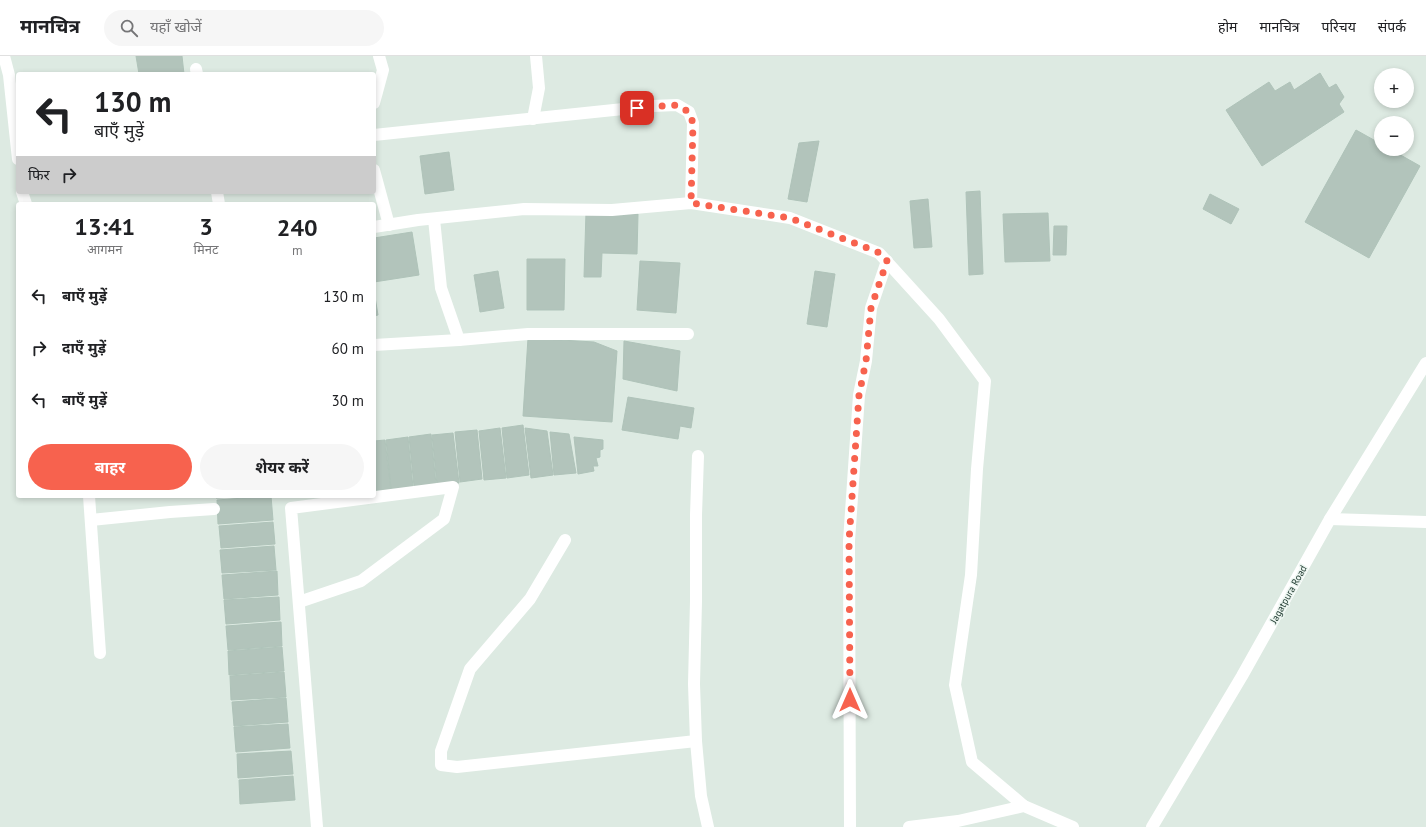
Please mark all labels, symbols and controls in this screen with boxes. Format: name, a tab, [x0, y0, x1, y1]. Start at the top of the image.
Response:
search box	[104, 10, 384, 46]
text: मानचित्र	[20, 14, 80, 38]
icon: search	[118, 17, 140, 39]
text: यहाँ खोजें	[150, 17, 202, 36]
text: होम	[1218, 18, 1237, 36]
text: मानचित्र	[1259, 18, 1300, 36]
text: परिचय	[1322, 18, 1356, 36]
text: संपर्क	[1378, 18, 1406, 36]
map controls	[1374, 68, 1414, 156]
button: +	[1374, 68, 1414, 108]
text: 130 m	[94, 83, 171, 120]
icon: left	[28, 88, 80, 140]
pin	[620, 91, 654, 125]
icon: arrive	[626, 97, 648, 119]
button: −	[1374, 116, 1414, 156]
text: बाएँ मुड़ें	[94, 119, 144, 142]
icon: right	[58, 164, 80, 186]
text: फिर	[28, 165, 50, 184]
text: 13:41	[74, 211, 135, 242]
text: 3	[199, 211, 213, 242]
text: 240	[277, 212, 318, 243]
text: आगमन	[87, 241, 123, 258]
text: मिनट	[194, 241, 218, 258]
text: m	[292, 242, 302, 259]
icon: left	[28, 285, 50, 307]
text: बाएँ मुड़ें	[62, 286, 107, 305]
text: 130 m	[323, 287, 364, 306]
icon: right	[28, 337, 50, 359]
text: दाएँ मुड़ें	[62, 338, 106, 357]
text: 60 m	[331, 339, 364, 358]
icon: left	[28, 389, 50, 411]
text: बाएँ मुड़ें	[62, 390, 107, 409]
text: 30 m	[331, 391, 364, 410]
button: बाहर	[28, 444, 192, 490]
button: शेयर करें	[200, 444, 364, 490]
street label: Jagatpura Road	[1267, 563, 1310, 627]
position arrow	[829, 679, 871, 721]

